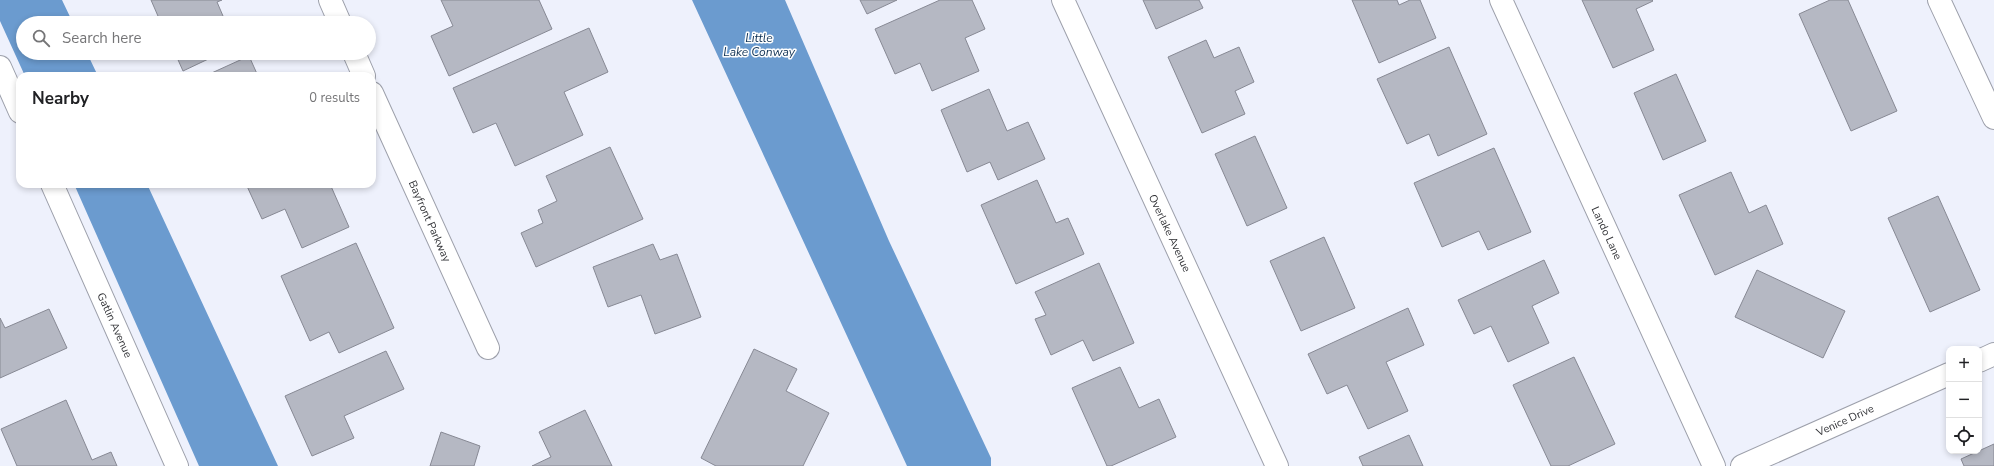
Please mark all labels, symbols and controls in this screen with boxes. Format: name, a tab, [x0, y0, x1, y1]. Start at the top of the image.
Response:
search box	[16, 16, 376, 60]
icon: search	[30, 27, 52, 49]
text: Search here	[62, 28, 142, 48]
water label: Little Lake Conway	[723, 30, 796, 60]
text: Nearby	[32, 87, 89, 110]
text: 0 results	[309, 89, 360, 107]
street label: Bayfront Parkway	[405, 178, 454, 265]
street label: Overlake Avenue	[1145, 192, 1194, 275]
street label: Lando Lane	[1588, 204, 1626, 262]
street label: Gatlin Avenue	[93, 290, 136, 360]
map controls	[1946, 346, 1982, 454]
button: +	[1946, 346, 1982, 382]
button: −	[1946, 382, 1982, 418]
street label: Venice Drive	[1813, 401, 1876, 440]
button: locate	[1946, 418, 1982, 454]

